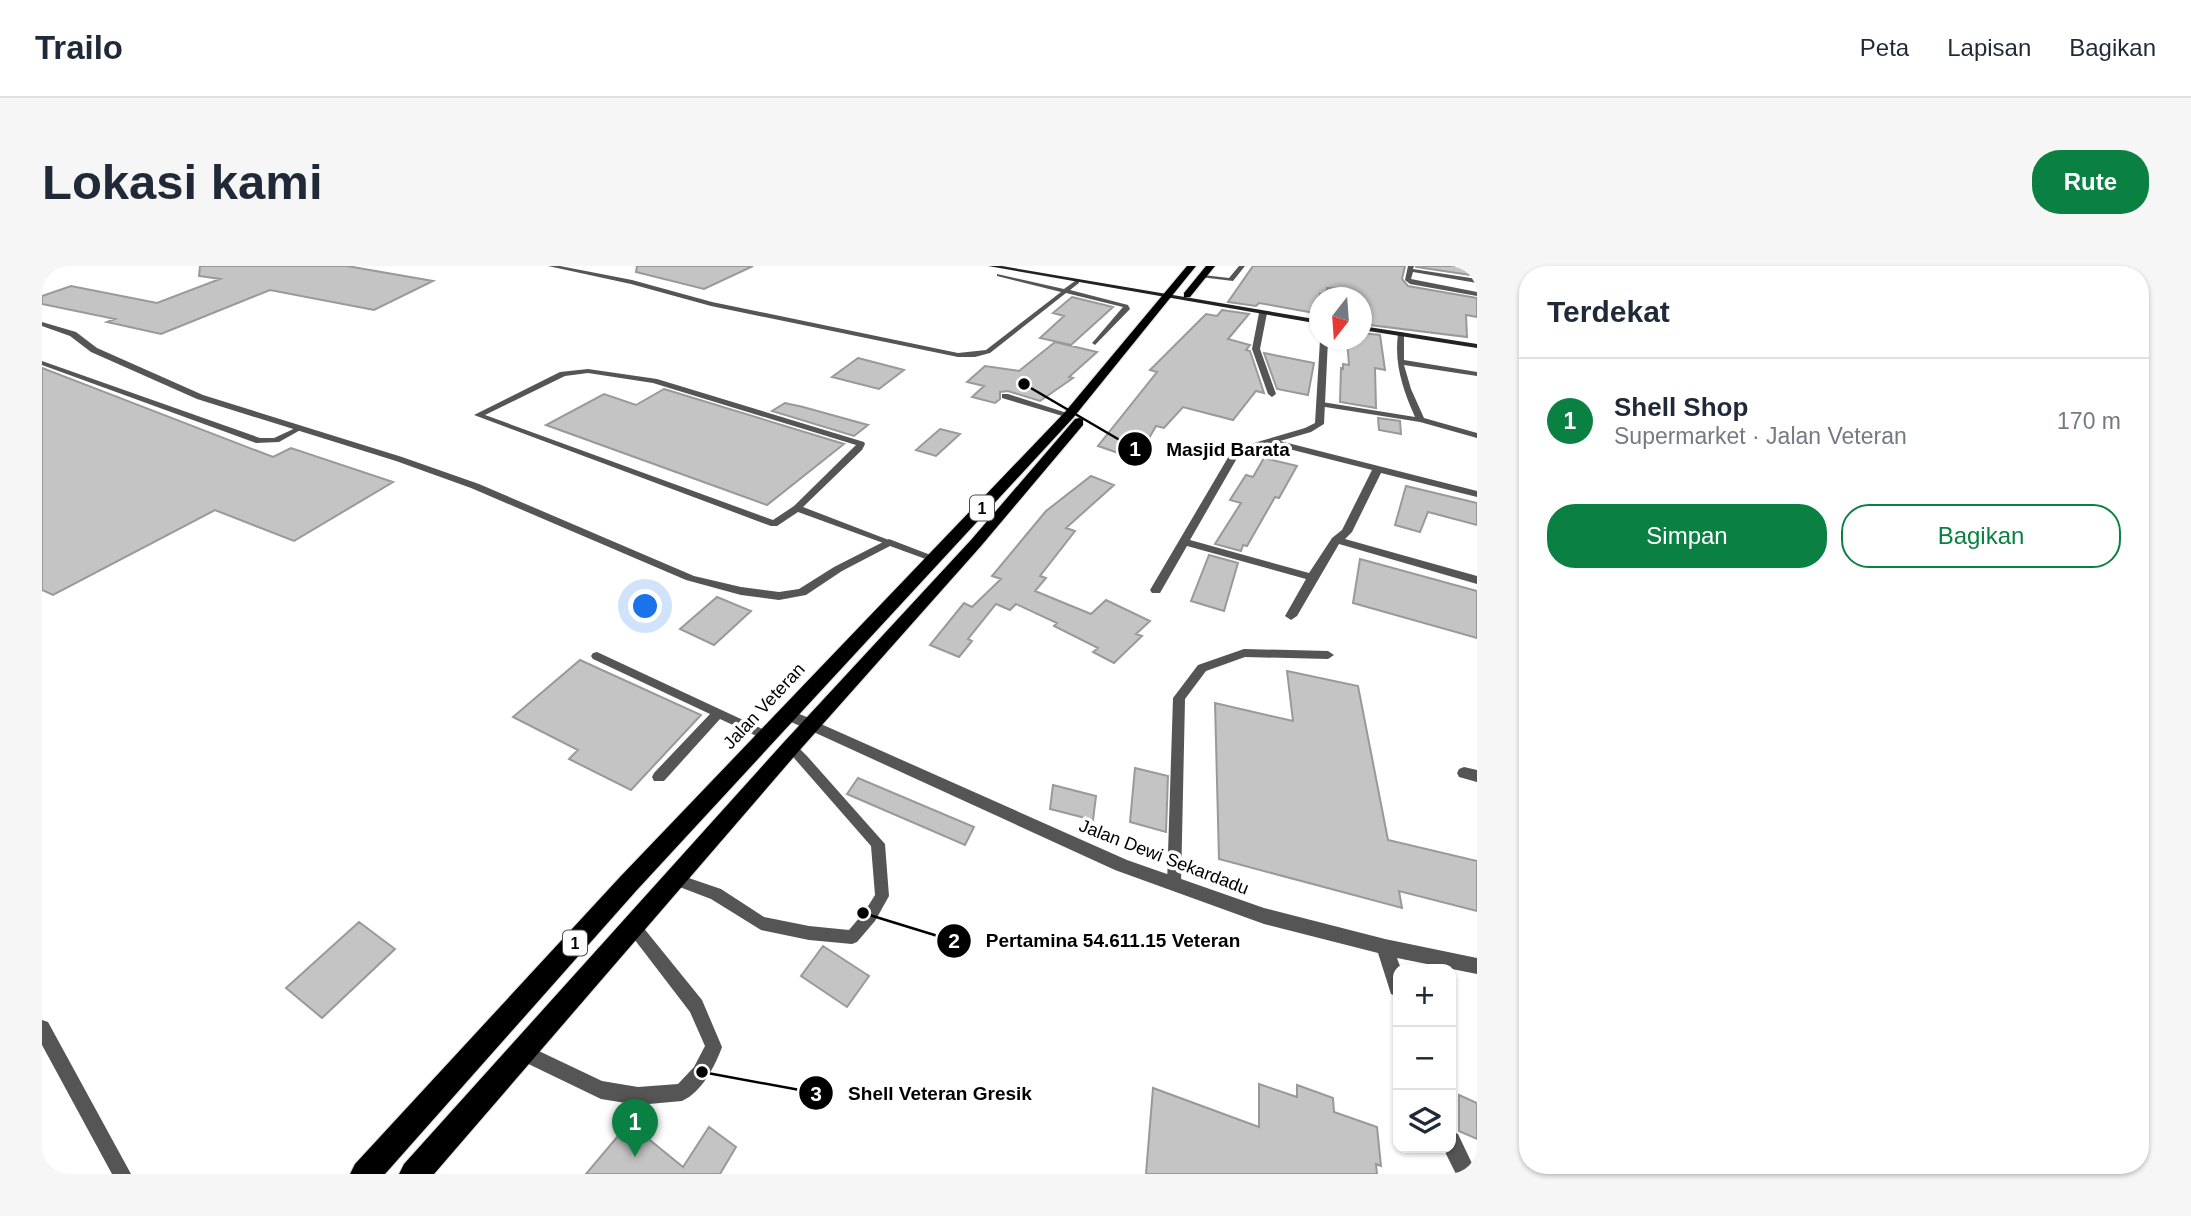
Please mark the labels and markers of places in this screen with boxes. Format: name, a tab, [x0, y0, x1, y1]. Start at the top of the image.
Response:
callout: Masjid Barata	[1117, 429, 1304, 469]
callout: Pertamina 54.611.15 Veteran	[937, 921, 1254, 961]
callout: Shell Veteran Gresik	[799, 1073, 1046, 1113]
pin: 1	[612, 1099, 658, 1157]

